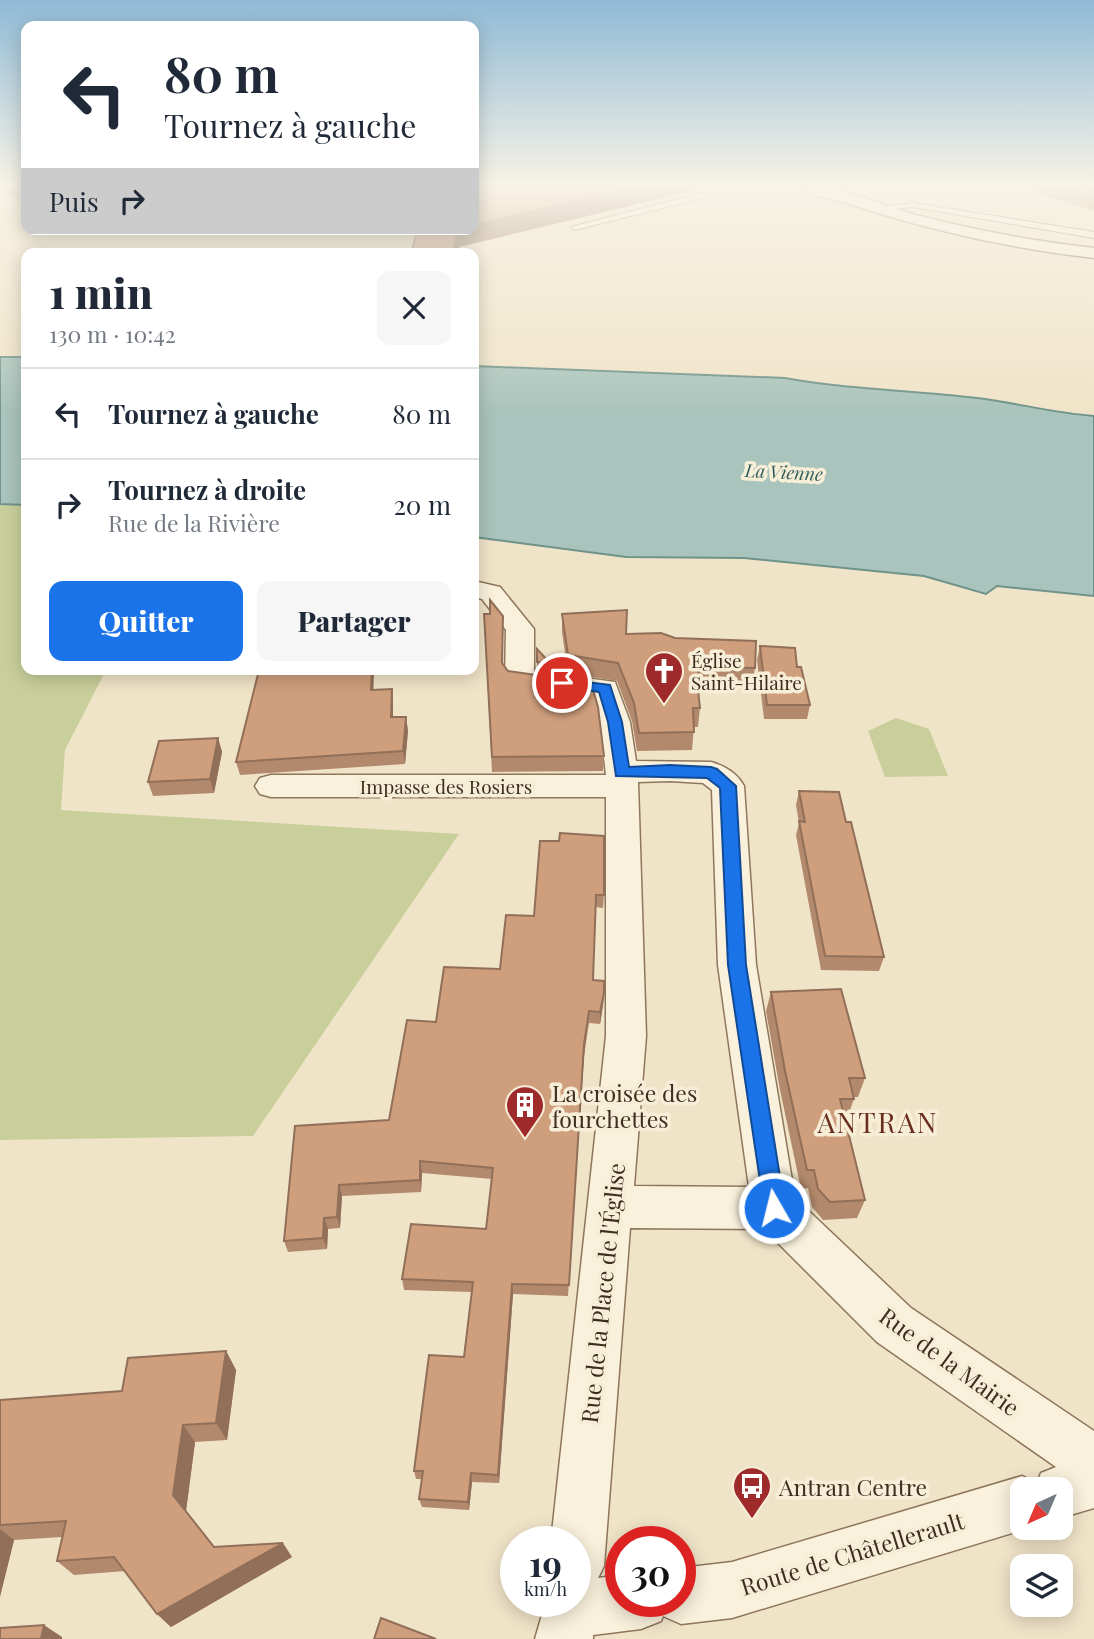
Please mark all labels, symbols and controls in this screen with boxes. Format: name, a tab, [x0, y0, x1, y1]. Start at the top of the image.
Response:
text: 80 m	[164, 40, 279, 105]
icon: left	[49, 49, 140, 140]
text: Tournez à gauche	[164, 103, 417, 146]
icon: right	[113, 182, 151, 220]
text: Puis	[49, 184, 99, 219]
text: 1 min	[49, 264, 153, 320]
button: close	[377, 271, 451, 345]
text: 130 m · 10:42	[49, 318, 176, 349]
icon: left	[49, 395, 87, 433]
text: Tournez à gauche	[108, 396, 319, 431]
text: 80 m	[392, 396, 451, 431]
water label: La Vienne	[744, 458, 824, 486]
text: Tournez à droite	[108, 472, 306, 507]
icon: right	[49, 486, 87, 524]
text: 20 m	[393, 487, 451, 522]
text: Rue de la Rivière	[108, 507, 280, 538]
button: Quitter	[49, 581, 243, 661]
button: Partager	[257, 581, 451, 661]
place label: Église Saint-Hilaire	[691, 647, 802, 695]
church icon: Église Saint-Hilaire	[643, 650, 685, 705]
pin	[532, 653, 592, 713]
icon: arrive	[543, 664, 581, 702]
street label: Impasse des Rosiers	[360, 773, 532, 799]
place label: La croisée des fourchettes	[552, 1077, 697, 1134]
building icon: La croisée des fourchettes	[504, 1084, 546, 1139]
district label: ANTRAN	[816, 1103, 939, 1140]
street label: Rue de la Place de l'Église	[573, 1161, 631, 1425]
position arrow	[737, 1171, 811, 1245]
street label: Rue de la Mairie	[874, 1300, 1026, 1422]
bus stop icon: Antran Centre	[731, 1465, 773, 1520]
place label: Antran Centre	[778, 1471, 927, 1502]
north arrow	[1010, 1477, 1073, 1540]
map controls	[1010, 1477, 1073, 1617]
street label: Route de Châtellerault	[737, 1504, 968, 1602]
speed limit sign: 30	[605, 1526, 696, 1617]
text: 19	[529, 1539, 562, 1586]
button: layers	[1010, 1554, 1073, 1617]
text: km/h	[524, 1577, 567, 1601]

